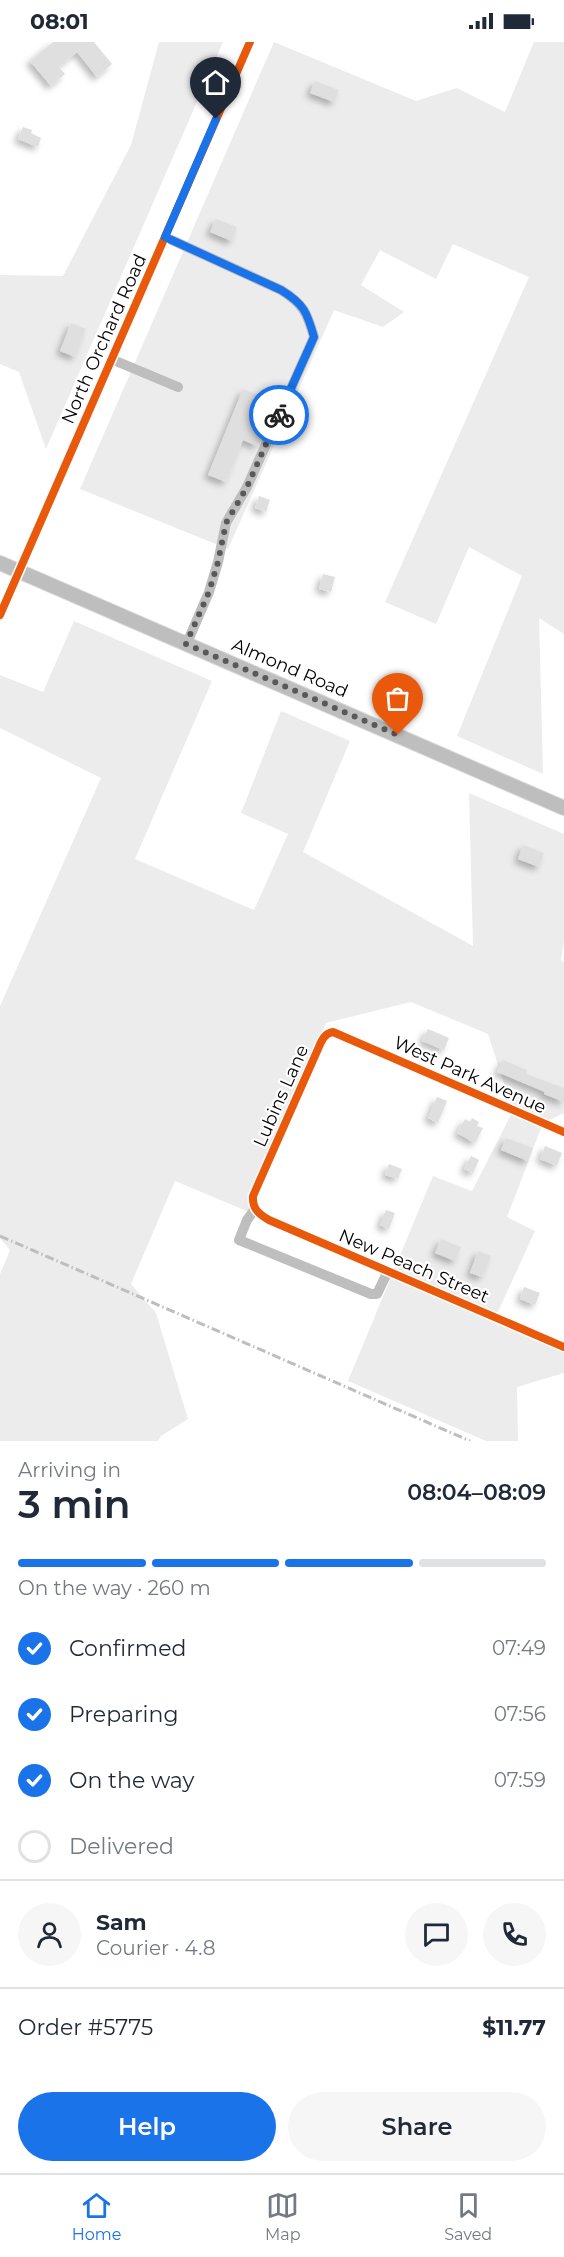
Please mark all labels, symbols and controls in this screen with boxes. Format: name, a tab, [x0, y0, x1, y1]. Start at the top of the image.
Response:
text: 08:01	[30, 8, 89, 35]
pin	[190, 57, 241, 119]
icon: home	[199, 66, 232, 99]
street label: North Orchard Road	[57, 251, 151, 427]
courier	[249, 385, 309, 445]
icon: bike	[263, 399, 296, 432]
street label: Almond Road	[228, 634, 352, 702]
pin	[372, 673, 423, 735]
icon: bag	[381, 682, 414, 715]
street label: West Park Avenue	[390, 1032, 550, 1119]
street label: Lubins Lane	[249, 1041, 313, 1151]
street label: New Peach Street	[336, 1224, 492, 1308]
text: Arriving in	[18, 1458, 121, 1482]
text: 08:04–08:09	[407, 1479, 546, 1506]
text: 3 min	[18, 1480, 131, 1528]
text: On the way · 260 m	[18, 1576, 211, 1600]
icon: check	[18, 1632, 51, 1665]
text: Confirmed	[69, 1635, 186, 1662]
text: 07:49	[492, 1636, 546, 1660]
icon: check	[18, 1698, 51, 1731]
text: Preparing	[69, 1701, 178, 1728]
text: 07:56	[494, 1702, 546, 1726]
icon: check	[18, 1764, 51, 1797]
text: On the way	[69, 1767, 194, 1794]
text: 07:59	[494, 1768, 546, 1792]
text: Delivered	[69, 1833, 174, 1860]
button: person	[18, 1903, 81, 1966]
button: chat	[405, 1903, 468, 1966]
button: phone	[483, 1903, 546, 1966]
text: Sam	[96, 1909, 147, 1936]
text: Courier · 4.8	[96, 1936, 215, 1960]
text: Order #5775	[18, 2014, 153, 2041]
text: $11.77	[482, 2014, 546, 2041]
button: Help	[18, 2092, 276, 2161]
button: Share	[288, 2092, 546, 2161]
tab: Home	[72, 2189, 121, 2244]
tab: Map	[265, 2189, 301, 2244]
tab: Saved	[444, 2189, 492, 2244]

